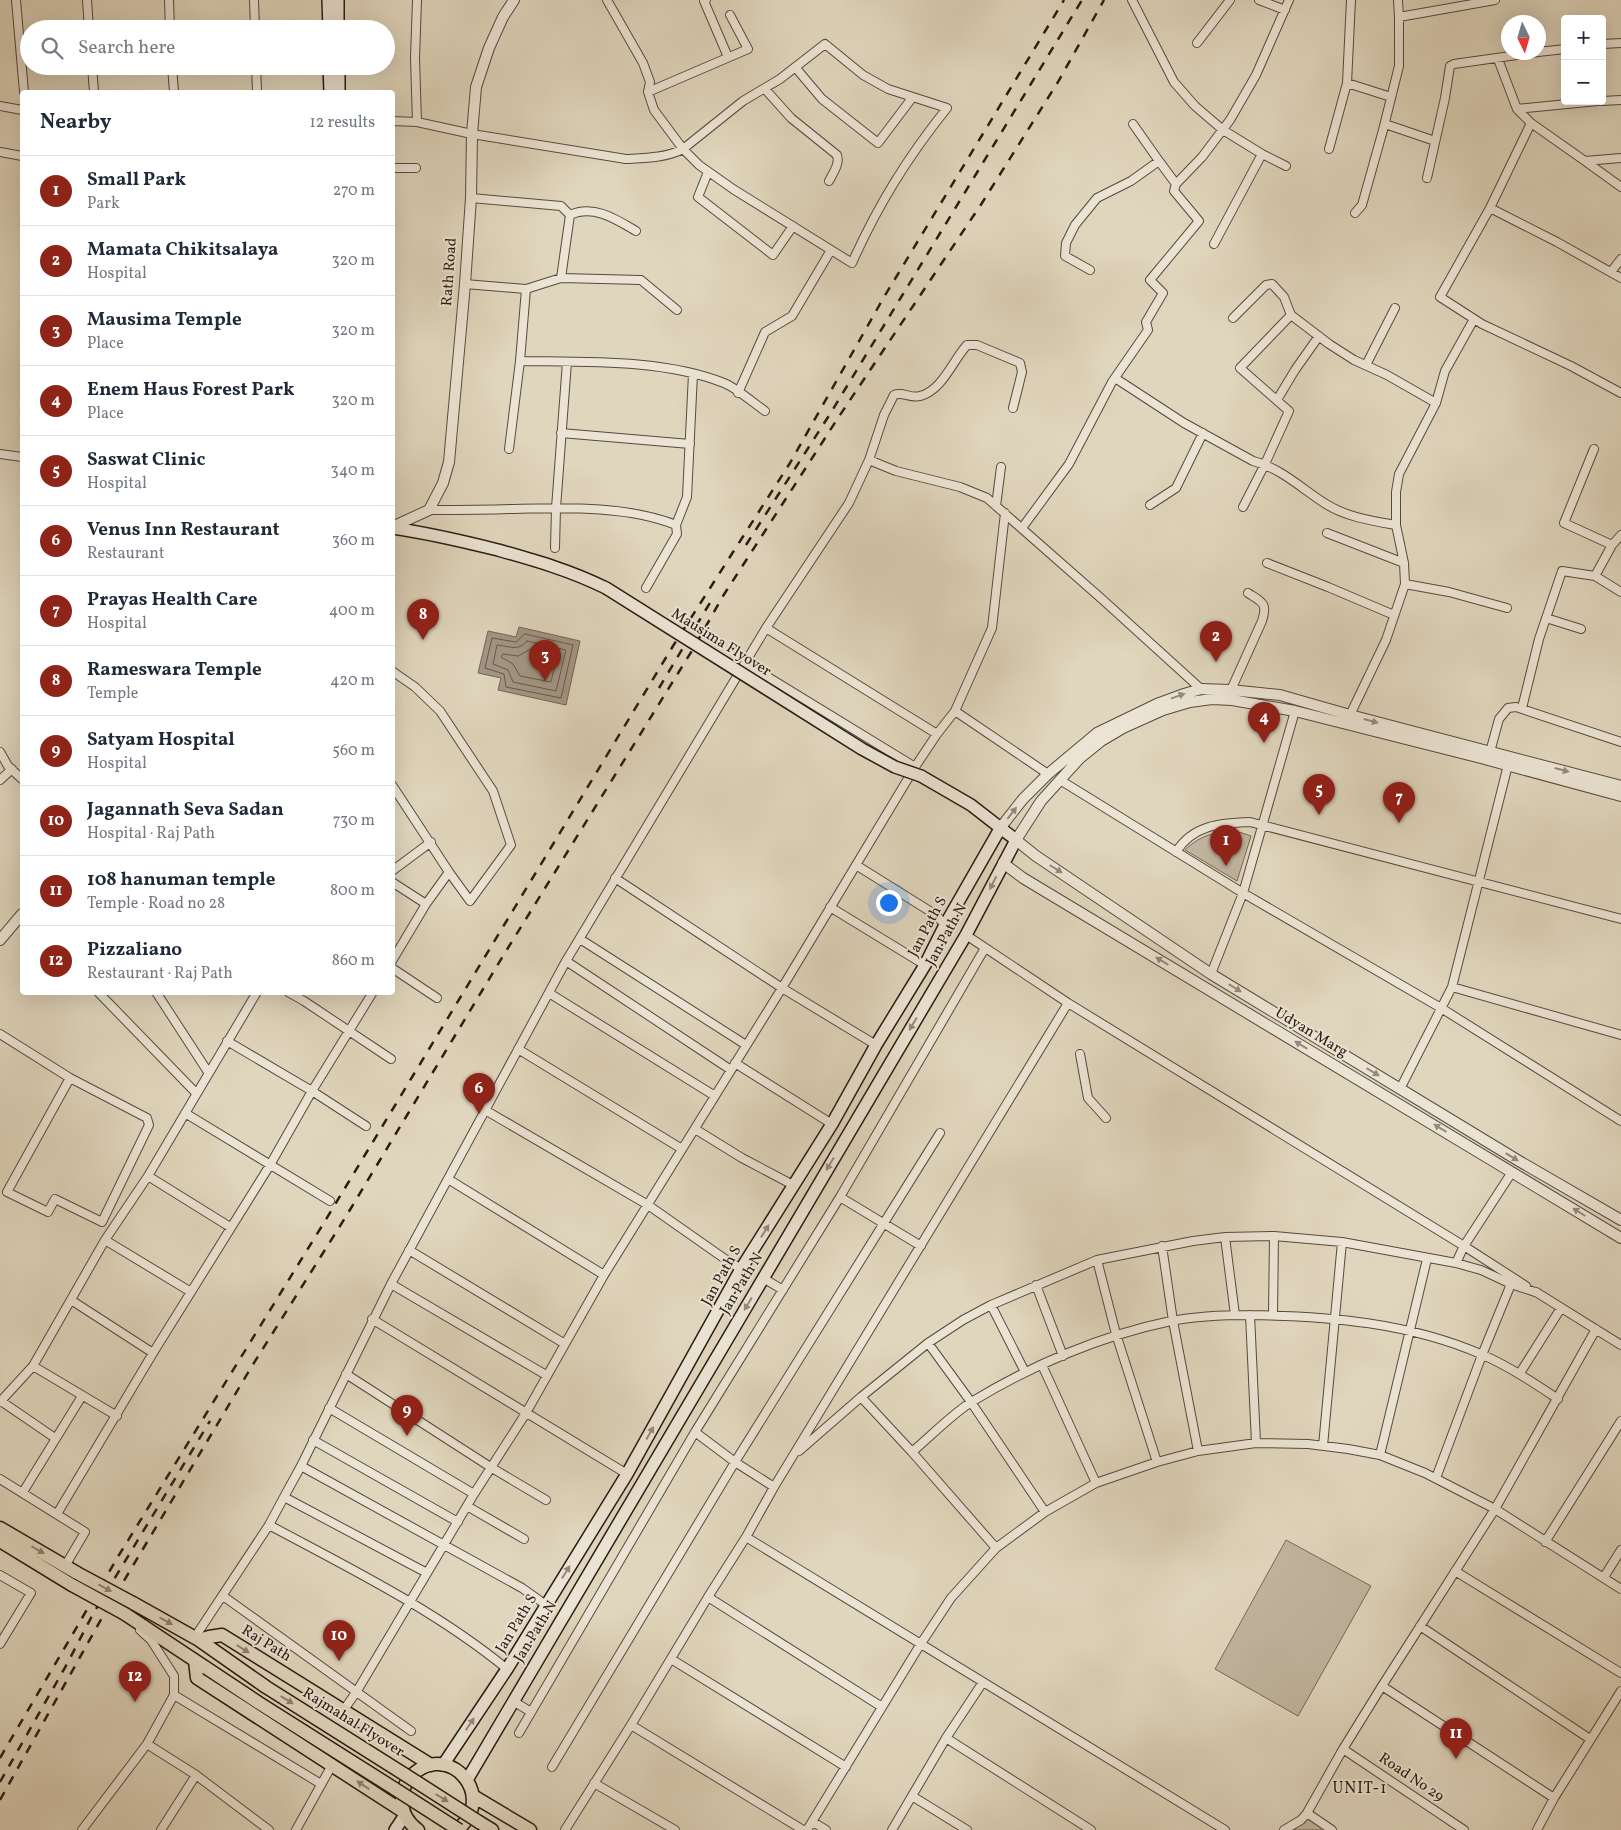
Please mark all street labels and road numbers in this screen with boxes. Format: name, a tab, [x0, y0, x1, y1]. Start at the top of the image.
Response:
street label: Rath Road	[437, 237, 463, 307]
street label: Mausima Flyover	[667, 604, 775, 682]
street label: Jan Path S	[903, 893, 953, 961]
street label: Jan Path N	[921, 900, 973, 970]
street label: Udyan Marg	[1271, 1003, 1352, 1063]
street label: Jan Path S	[697, 1242, 747, 1310]
street label: Jan Path N	[715, 1249, 769, 1319]
street label: Jan Path S	[491, 1590, 543, 1658]
street label: Jan Path N	[509, 1597, 563, 1667]
street label: Raj Path	[237, 1620, 295, 1668]
street label: Rajmahal Flyover	[298, 1683, 408, 1763]
street label: Road No 29	[1374, 1748, 1448, 1808]

